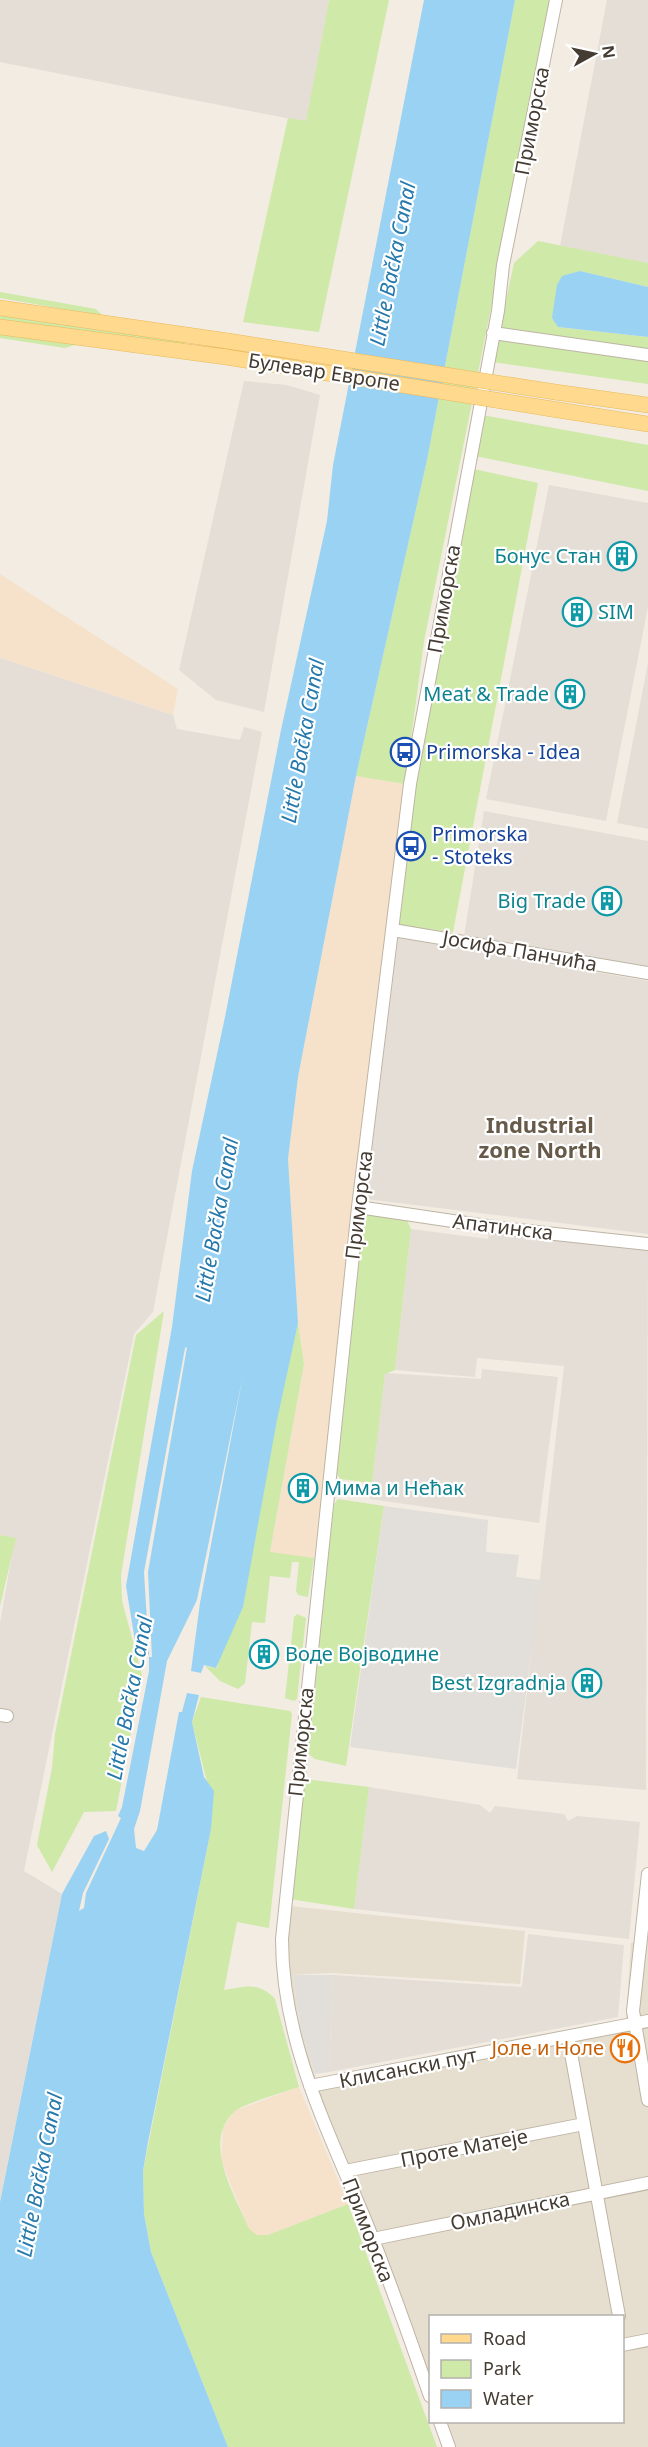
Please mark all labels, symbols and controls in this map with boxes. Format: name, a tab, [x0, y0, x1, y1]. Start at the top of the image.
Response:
north arrow	[564, 24, 624, 84]
text: N	[597, 44, 621, 60]
street label: Приморска	[508, 64, 555, 177]
water label: Little Bačka Canal	[362, 179, 422, 348]
street label: Булевар Европе	[246, 346, 402, 397]
building icon: Бонус Стан	[606, 540, 638, 572]
street label: Приморска	[421, 542, 466, 655]
place label: Бонус Стан	[494, 542, 601, 569]
building icon: SIM	[561, 596, 593, 628]
place label: SIM	[598, 598, 634, 625]
water label: Little Bačka Canal	[274, 656, 330, 825]
building icon: Meat & Trade	[554, 678, 586, 710]
place label: Meat & Trade	[423, 680, 549, 707]
bus stop icon: Primorska - Idea	[389, 736, 421, 768]
place label: Primorska - Idea	[426, 738, 580, 765]
place label: Primorska - Stoteks	[432, 820, 528, 870]
bus stop icon: Primorska - Stoteks	[395, 830, 427, 862]
building icon: Big Trade	[591, 885, 623, 917]
place label: Big Trade	[498, 887, 586, 914]
street label: Јосифа Панчића	[439, 923, 599, 977]
district label: Industrial zone North	[478, 1109, 602, 1164]
water label: Little Bačka Canal	[188, 1135, 244, 1304]
street label: Приморска	[338, 1149, 379, 1261]
street label: Апатинска	[451, 1207, 555, 1246]
building icon: Мима и Нећак	[287, 1472, 319, 1504]
place label: Мима и Нећак	[324, 1474, 464, 1501]
water label: Little Bačka Canal	[99, 1613, 159, 1782]
building icon: Воде Војводине	[248, 1638, 280, 1670]
place label: Воде Војводине	[285, 1640, 439, 1667]
building icon: Best Izgradnja	[571, 1667, 603, 1699]
place label: Best Izgradnja	[431, 1669, 566, 1696]
street label: Приморска	[281, 1686, 320, 1798]
restaurant icon: Јоле и Ноле	[609, 2032, 641, 2064]
place label: Јоле и Ноле	[490, 2034, 604, 2061]
street label: Клисански пут	[337, 2041, 479, 2094]
water label: Little Bačka Canal	[9, 2090, 69, 2259]
street label: Проте Матеје	[398, 2122, 530, 2173]
street label: Приморска	[336, 2174, 401, 2286]
street label: Омладинска	[448, 2185, 572, 2236]
legend	[429, 2315, 624, 2423]
text: Road	[483, 2326, 526, 2350]
text: Park	[483, 2356, 521, 2380]
text: Water	[483, 2386, 534, 2410]

